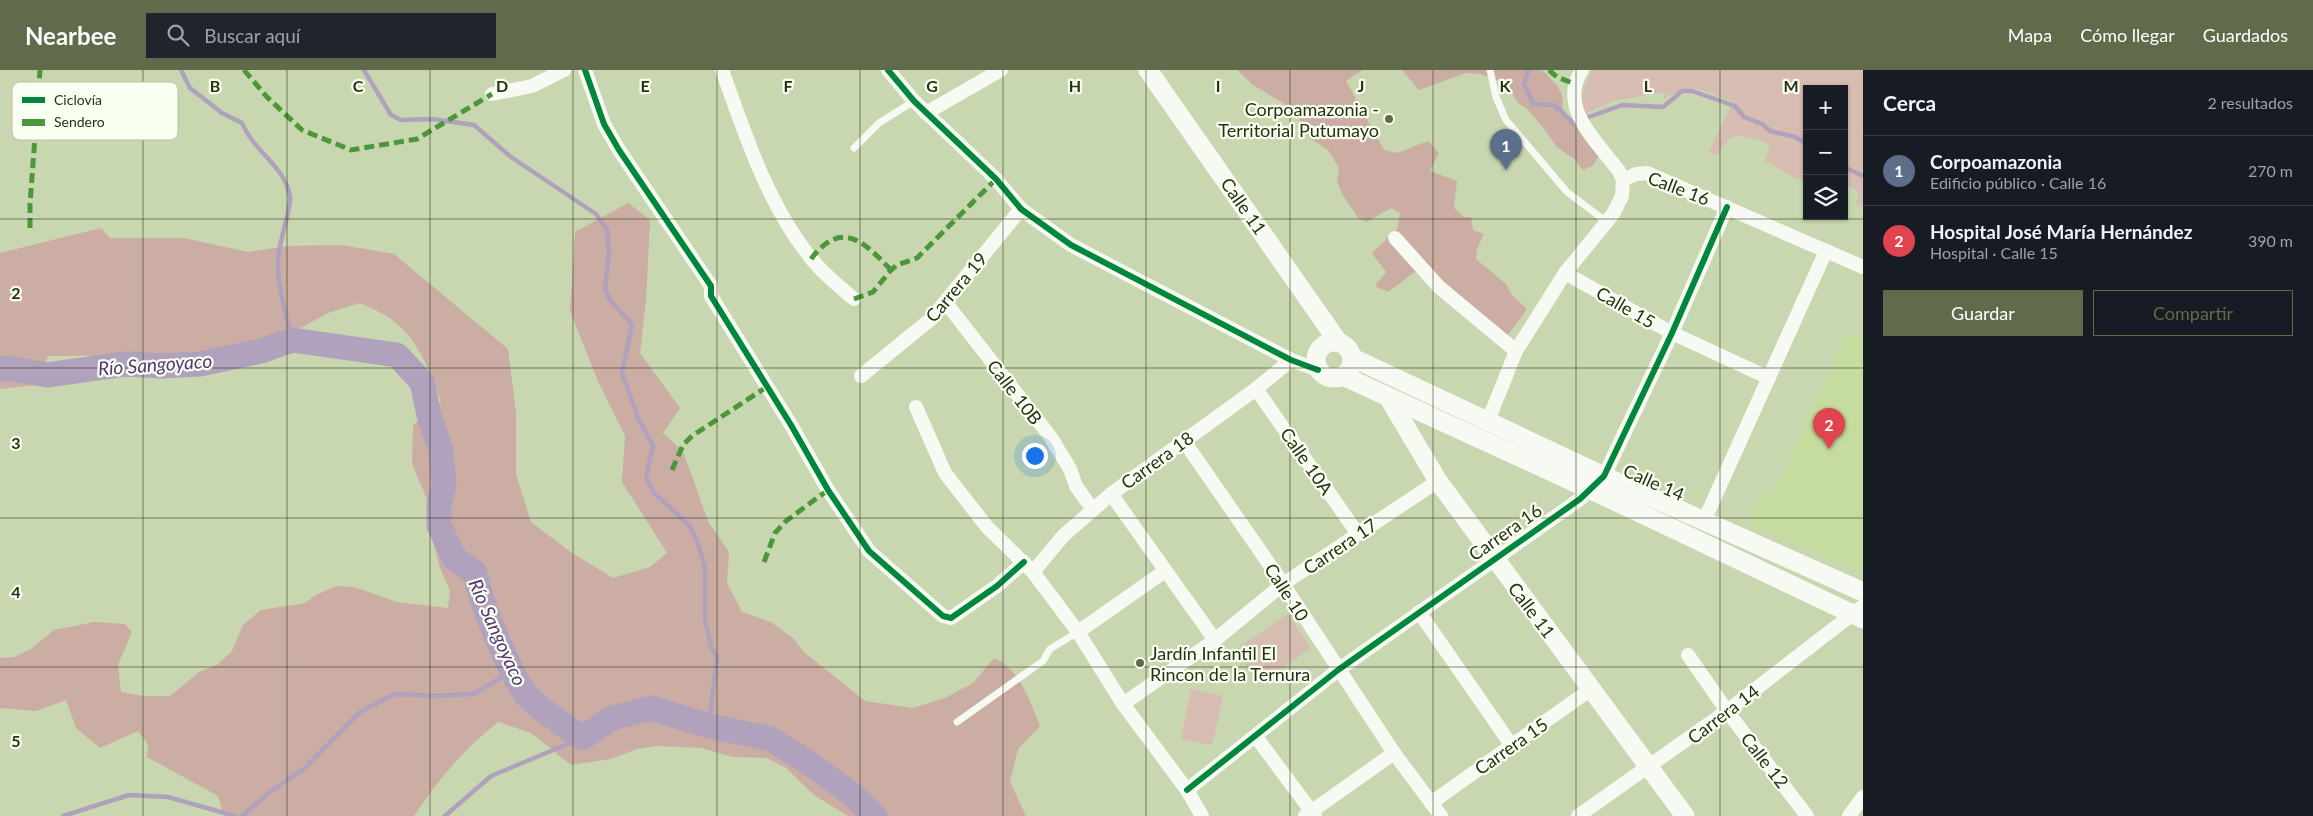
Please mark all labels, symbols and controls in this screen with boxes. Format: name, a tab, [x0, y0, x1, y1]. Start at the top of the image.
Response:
search box	[146, 13, 496, 58]
text: Nearbee	[25, 21, 116, 50]
icon: search	[164, 21, 192, 49]
text: Buscar aquí	[204, 24, 300, 47]
text: Mapa	[2008, 24, 2052, 46]
text: Cómo llegar	[2080, 24, 2175, 46]
text: Guardados	[2203, 24, 2288, 46]
text: B	[210, 76, 220, 95]
text: C	[353, 76, 364, 95]
text: D	[496, 76, 508, 95]
text: E	[640, 76, 650, 95]
text: F	[783, 76, 793, 95]
text: G	[926, 76, 938, 95]
text: H	[1069, 76, 1081, 95]
text: I	[1216, 76, 1220, 95]
text: J	[1358, 76, 1364, 95]
text: K	[1500, 76, 1512, 95]
text: L	[1644, 76, 1653, 95]
text: M	[1783, 76, 1799, 95]
legend	[12, 82, 178, 140]
map controls	[1803, 85, 1848, 220]
button: +	[1803, 85, 1848, 130]
text: Cerca	[1883, 90, 1936, 115]
text: Ciclovía	[54, 91, 102, 108]
text: 2 resultados	[2207, 93, 2293, 112]
place label: Corpoamazonia - Territorial Putumayo	[1218, 98, 1379, 141]
text: Sendero	[54, 113, 105, 130]
marker: Corpoamazonia - Territorial Putumayo	[1383, 113, 1395, 125]
pin: 1	[1490, 129, 1522, 170]
button: −	[1803, 130, 1848, 175]
text: Corpoamazonia	[1930, 150, 2062, 173]
text: 1	[1894, 161, 1904, 180]
text: 270 m	[2248, 161, 2293, 180]
street label: Calle 16	[1645, 166, 1713, 210]
street label: Calle 11	[1217, 173, 1271, 239]
text: Edificio público · Calle 16	[1930, 173, 2106, 192]
button: layers	[1803, 175, 1848, 220]
text: Hospital José María Hernández	[1930, 220, 2192, 243]
text: 2	[1894, 231, 1904, 250]
text: 390 m	[2248, 231, 2293, 250]
text: Hospital · Calle 15	[1930, 243, 2058, 262]
street label: Carrera 19	[921, 248, 991, 326]
street label: Calle 15	[1593, 281, 1659, 333]
text: 2	[11, 283, 21, 302]
button: Guardar	[1883, 290, 2083, 336]
button: Compartir	[2093, 290, 2293, 336]
water label: Río Sangoyaco	[97, 349, 213, 379]
street label: Calle 10B	[983, 355, 1047, 429]
pin: 2	[1813, 408, 1845, 449]
street label: Calle 10A	[1276, 423, 1338, 499]
street label: Carrera 18	[1117, 426, 1197, 494]
text: 3	[11, 433, 21, 452]
your location	[1022, 443, 1048, 469]
street label: Calle 14	[1620, 459, 1688, 505]
street label: Carrera 16	[1464, 499, 1546, 565]
street label: Carrera 17	[1299, 513, 1381, 579]
street label: Calle 10	[1260, 559, 1314, 625]
water label: Río Sangoyaco	[464, 575, 532, 689]
street label: Calle 11	[1504, 578, 1560, 642]
text: 4	[11, 582, 21, 601]
place label: Jardín Infantil El Rincon de la Ternura	[1150, 642, 1310, 685]
marker: Jardín Infantil El Rincon de la Ternura	[1134, 657, 1146, 669]
street label: Carrera 14	[1683, 680, 1763, 748]
street label: Carrera 15	[1470, 713, 1552, 779]
street label: Calle 12	[1736, 728, 1794, 792]
text: 5	[11, 731, 21, 750]

